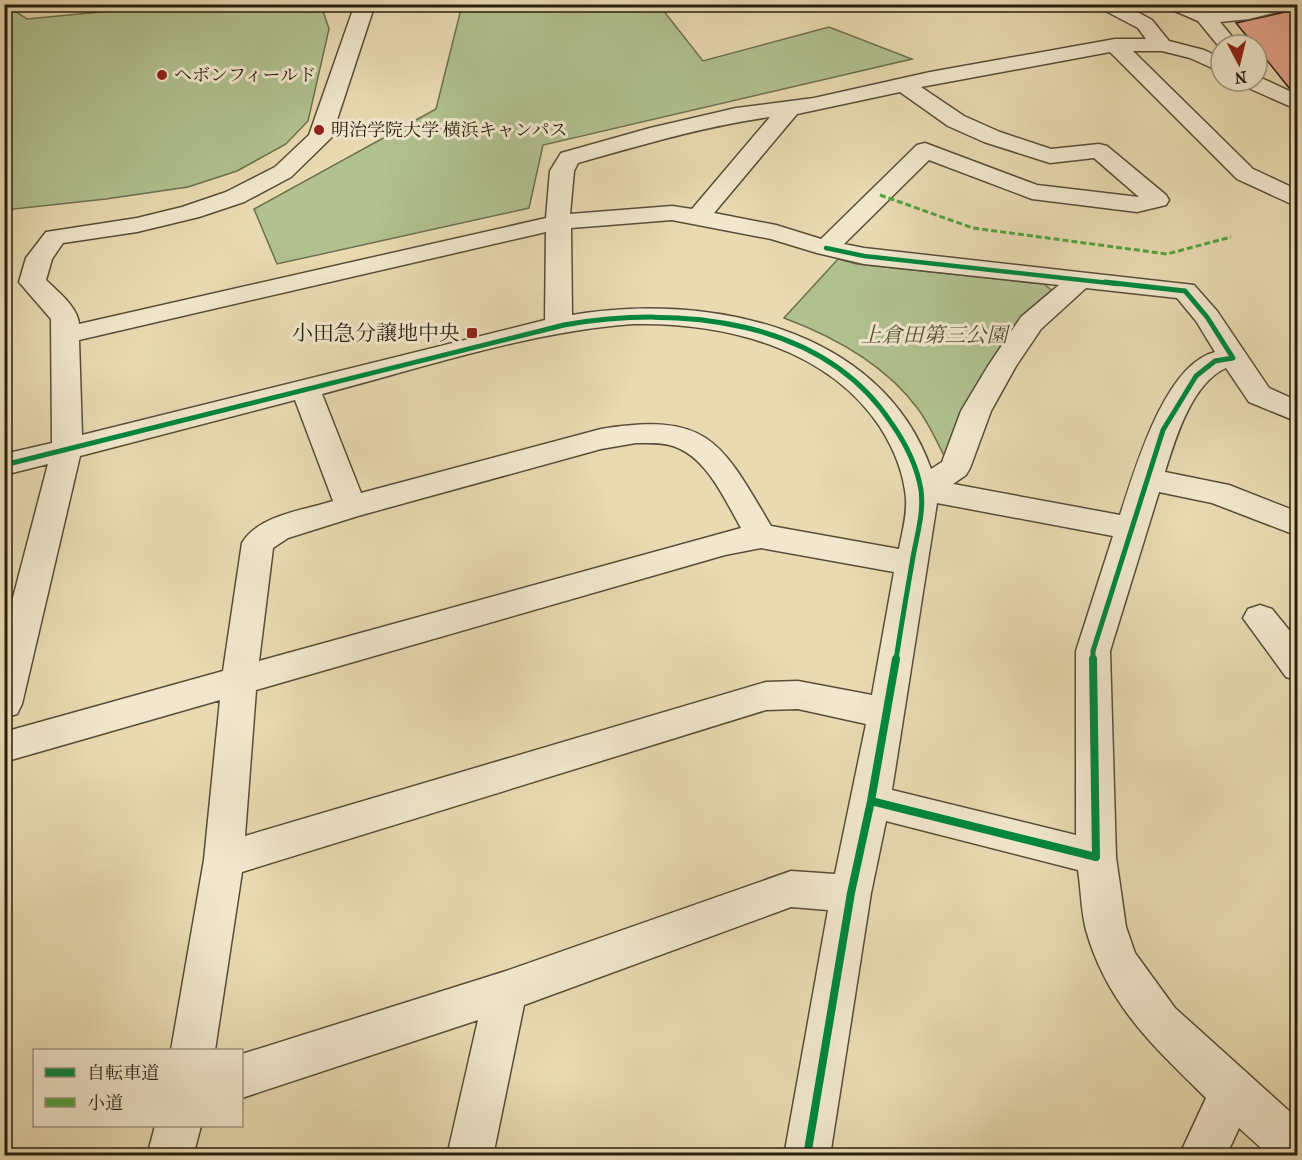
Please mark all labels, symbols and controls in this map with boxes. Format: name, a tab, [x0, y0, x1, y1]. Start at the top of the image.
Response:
north arrow	[1209, 33, 1269, 93]
place label: ヘボンフィールド	[174, 65, 316, 86]
text: N	[1233, 67, 1248, 88]
marker: ヘボンフィールド	[155, 68, 169, 82]
place label: 明治学院大学 横浜キャンパス	[331, 120, 568, 141]
marker: 明治学院大学 横浜キャンパス	[312, 123, 326, 137]
place label: 小田急分譲地中央	[292, 321, 460, 345]
park label: 上倉田第三公園	[861, 323, 1010, 347]
marker: 小田急分譲地中央	[465, 326, 479, 340]
legend	[33, 1049, 243, 1127]
text: 自転車道	[87, 1063, 159, 1084]
text: 小道	[87, 1093, 123, 1114]

